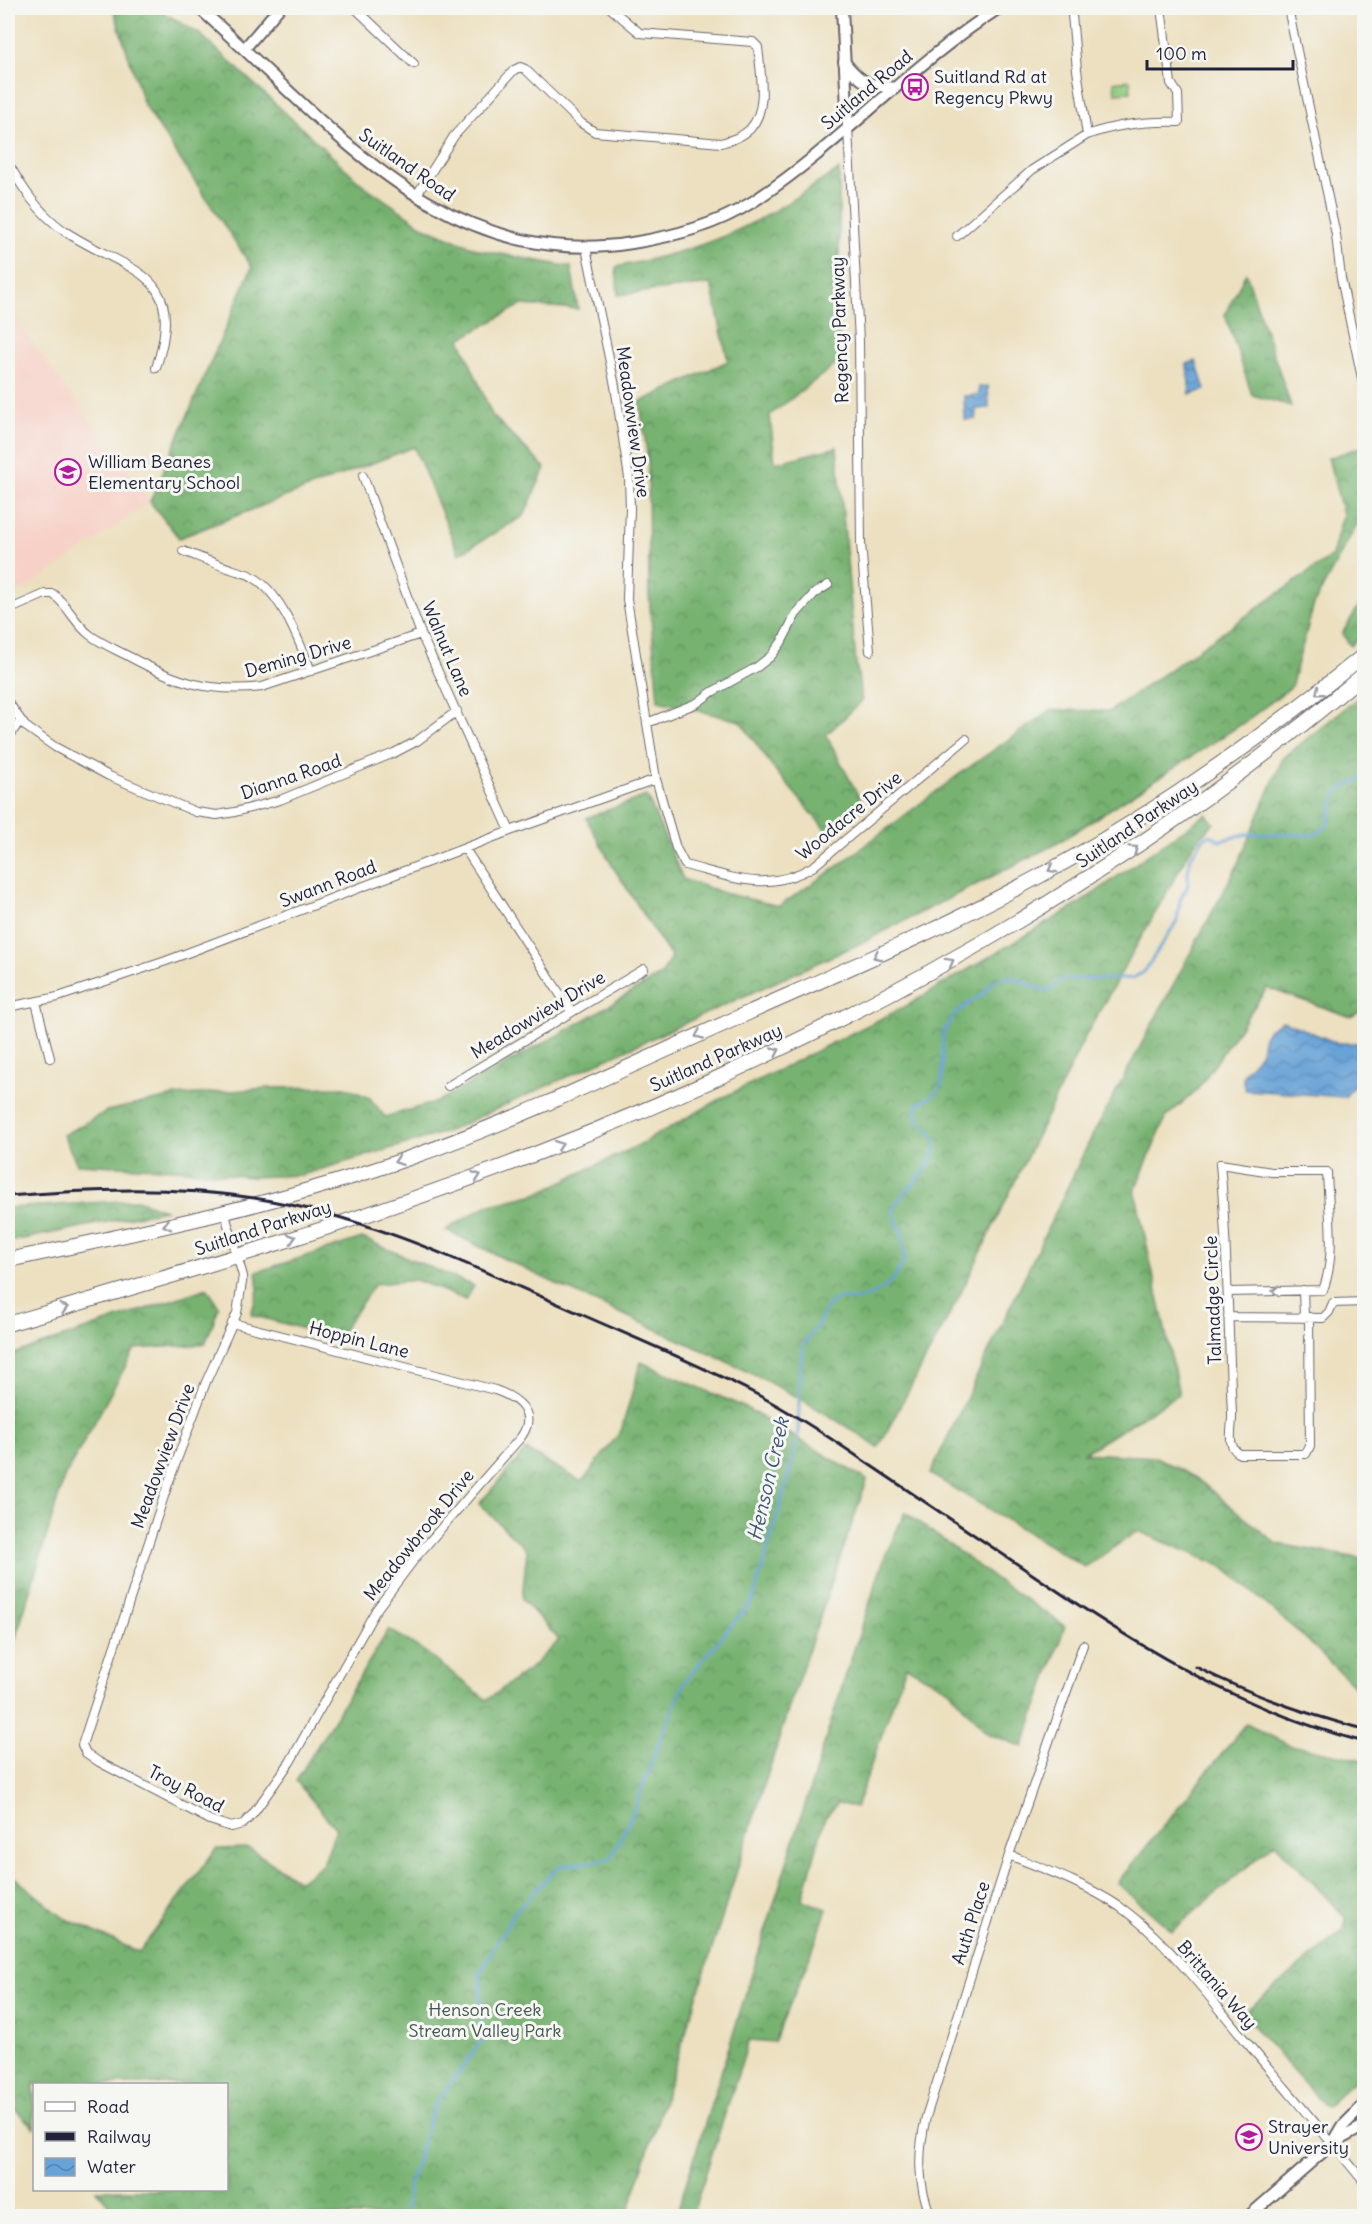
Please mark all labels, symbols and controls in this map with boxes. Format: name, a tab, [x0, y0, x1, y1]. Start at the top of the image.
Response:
scale bar	[1147, 33, 1292, 71]
text: 100 m	[1156, 42, 1207, 65]
street label: Suitland Road	[816, 44, 917, 135]
place label: Suitland Rd at Regency Pkwy	[934, 65, 1053, 109]
bus stop icon: Suitland Rd at Regency Pkwy	[900, 72, 930, 102]
street label: Suitland Road	[355, 123, 460, 206]
street label: Regency Parkway	[825, 256, 854, 404]
street label: Meadowview Drive	[611, 345, 656, 499]
place label: William Beanes Elementary School	[88, 450, 240, 494]
school or university icon: William Beanes Elementary School	[53, 457, 83, 487]
street label: Walnut Lane	[417, 598, 478, 700]
street label: Deming Drive	[242, 630, 354, 683]
one-way arrow	[1315, 685, 1326, 696]
street label: Dianna Road	[238, 748, 344, 804]
street label: Woodacre Drive	[791, 766, 906, 865]
street label: Suitland Parkway	[1071, 774, 1202, 873]
one-way arrow	[1128, 845, 1138, 857]
street label: Swann Road	[276, 854, 380, 912]
one-way arrow	[1048, 862, 1058, 873]
one-way arrow	[872, 949, 883, 961]
one-way arrow	[944, 958, 954, 969]
street label: Meadowview Drive	[466, 965, 609, 1064]
street label: Suitland Parkway	[646, 1018, 785, 1097]
one-way arrow	[694, 1028, 705, 1040]
one-way arrow	[770, 1047, 781, 1059]
one-way arrow	[553, 1140, 564, 1152]
one-way arrow	[393, 1154, 404, 1167]
one-way arrow	[471, 1171, 482, 1183]
street label: Suitland Parkway	[192, 1195, 334, 1260]
one-way arrow	[163, 1218, 173, 1231]
one-way arrow	[286, 1232, 297, 1245]
street label: Talmadge Circle	[1199, 1235, 1226, 1365]
one-way arrow	[1271, 1285, 1280, 1297]
one-way arrow	[58, 1303, 69, 1315]
street label: Hoppin Lane	[307, 1316, 412, 1363]
street label: Meadowview Drive	[126, 1380, 199, 1532]
water label: Henson Creek	[741, 1413, 794, 1543]
street label: Meadowbrook Drive	[359, 1464, 479, 1605]
street label: Troy Road	[144, 1760, 228, 1818]
street label: Auth Place	[946, 1878, 995, 1967]
street label: Brittania Way	[1172, 1935, 1262, 2034]
park label: Henson Creek Stream Valley Park	[409, 1998, 561, 2042]
legend	[33, 2083, 228, 2191]
text: Road	[87, 2095, 130, 2118]
place label: Strayer University	[1268, 2115, 1349, 2159]
school or university icon: Strayer University	[1234, 2122, 1264, 2152]
text: Railway	[87, 2125, 151, 2148]
text: Water	[87, 2155, 137, 2178]

